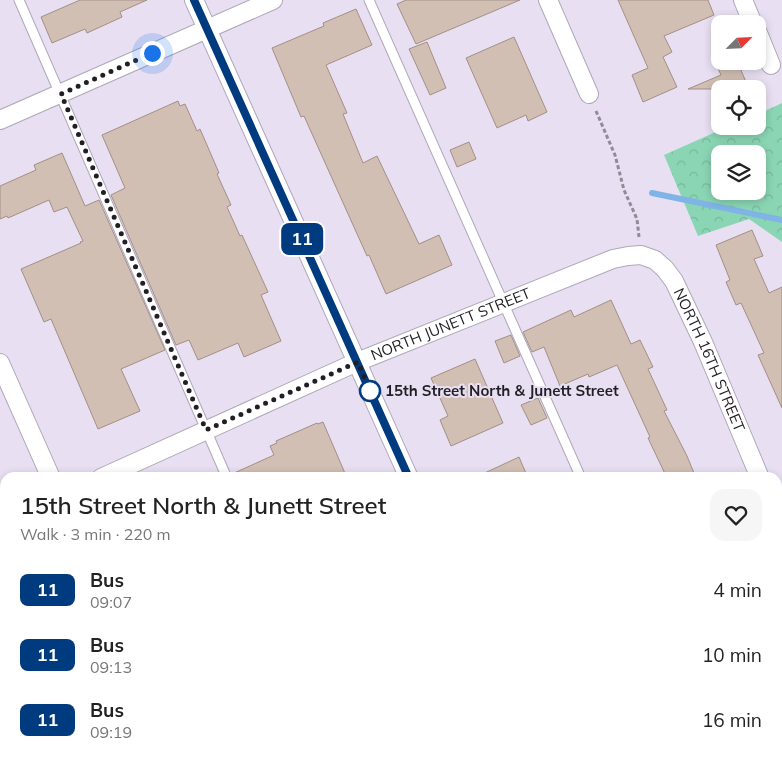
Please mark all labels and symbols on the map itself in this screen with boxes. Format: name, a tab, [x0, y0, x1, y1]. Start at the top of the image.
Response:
north arrow	[711, 15, 766, 70]
your location	[140, 41, 165, 66]
line badge: 11	[280, 223, 324, 255]
street label: NORTH JUNETT STREET	[368, 283, 533, 364]
street label: NORTH 16TH STREET	[670, 285, 749, 434]
marker: 15th Street North & Junett Street	[359, 380, 381, 402]
place label: 15th Street North & Junett Street	[385, 381, 619, 400]

